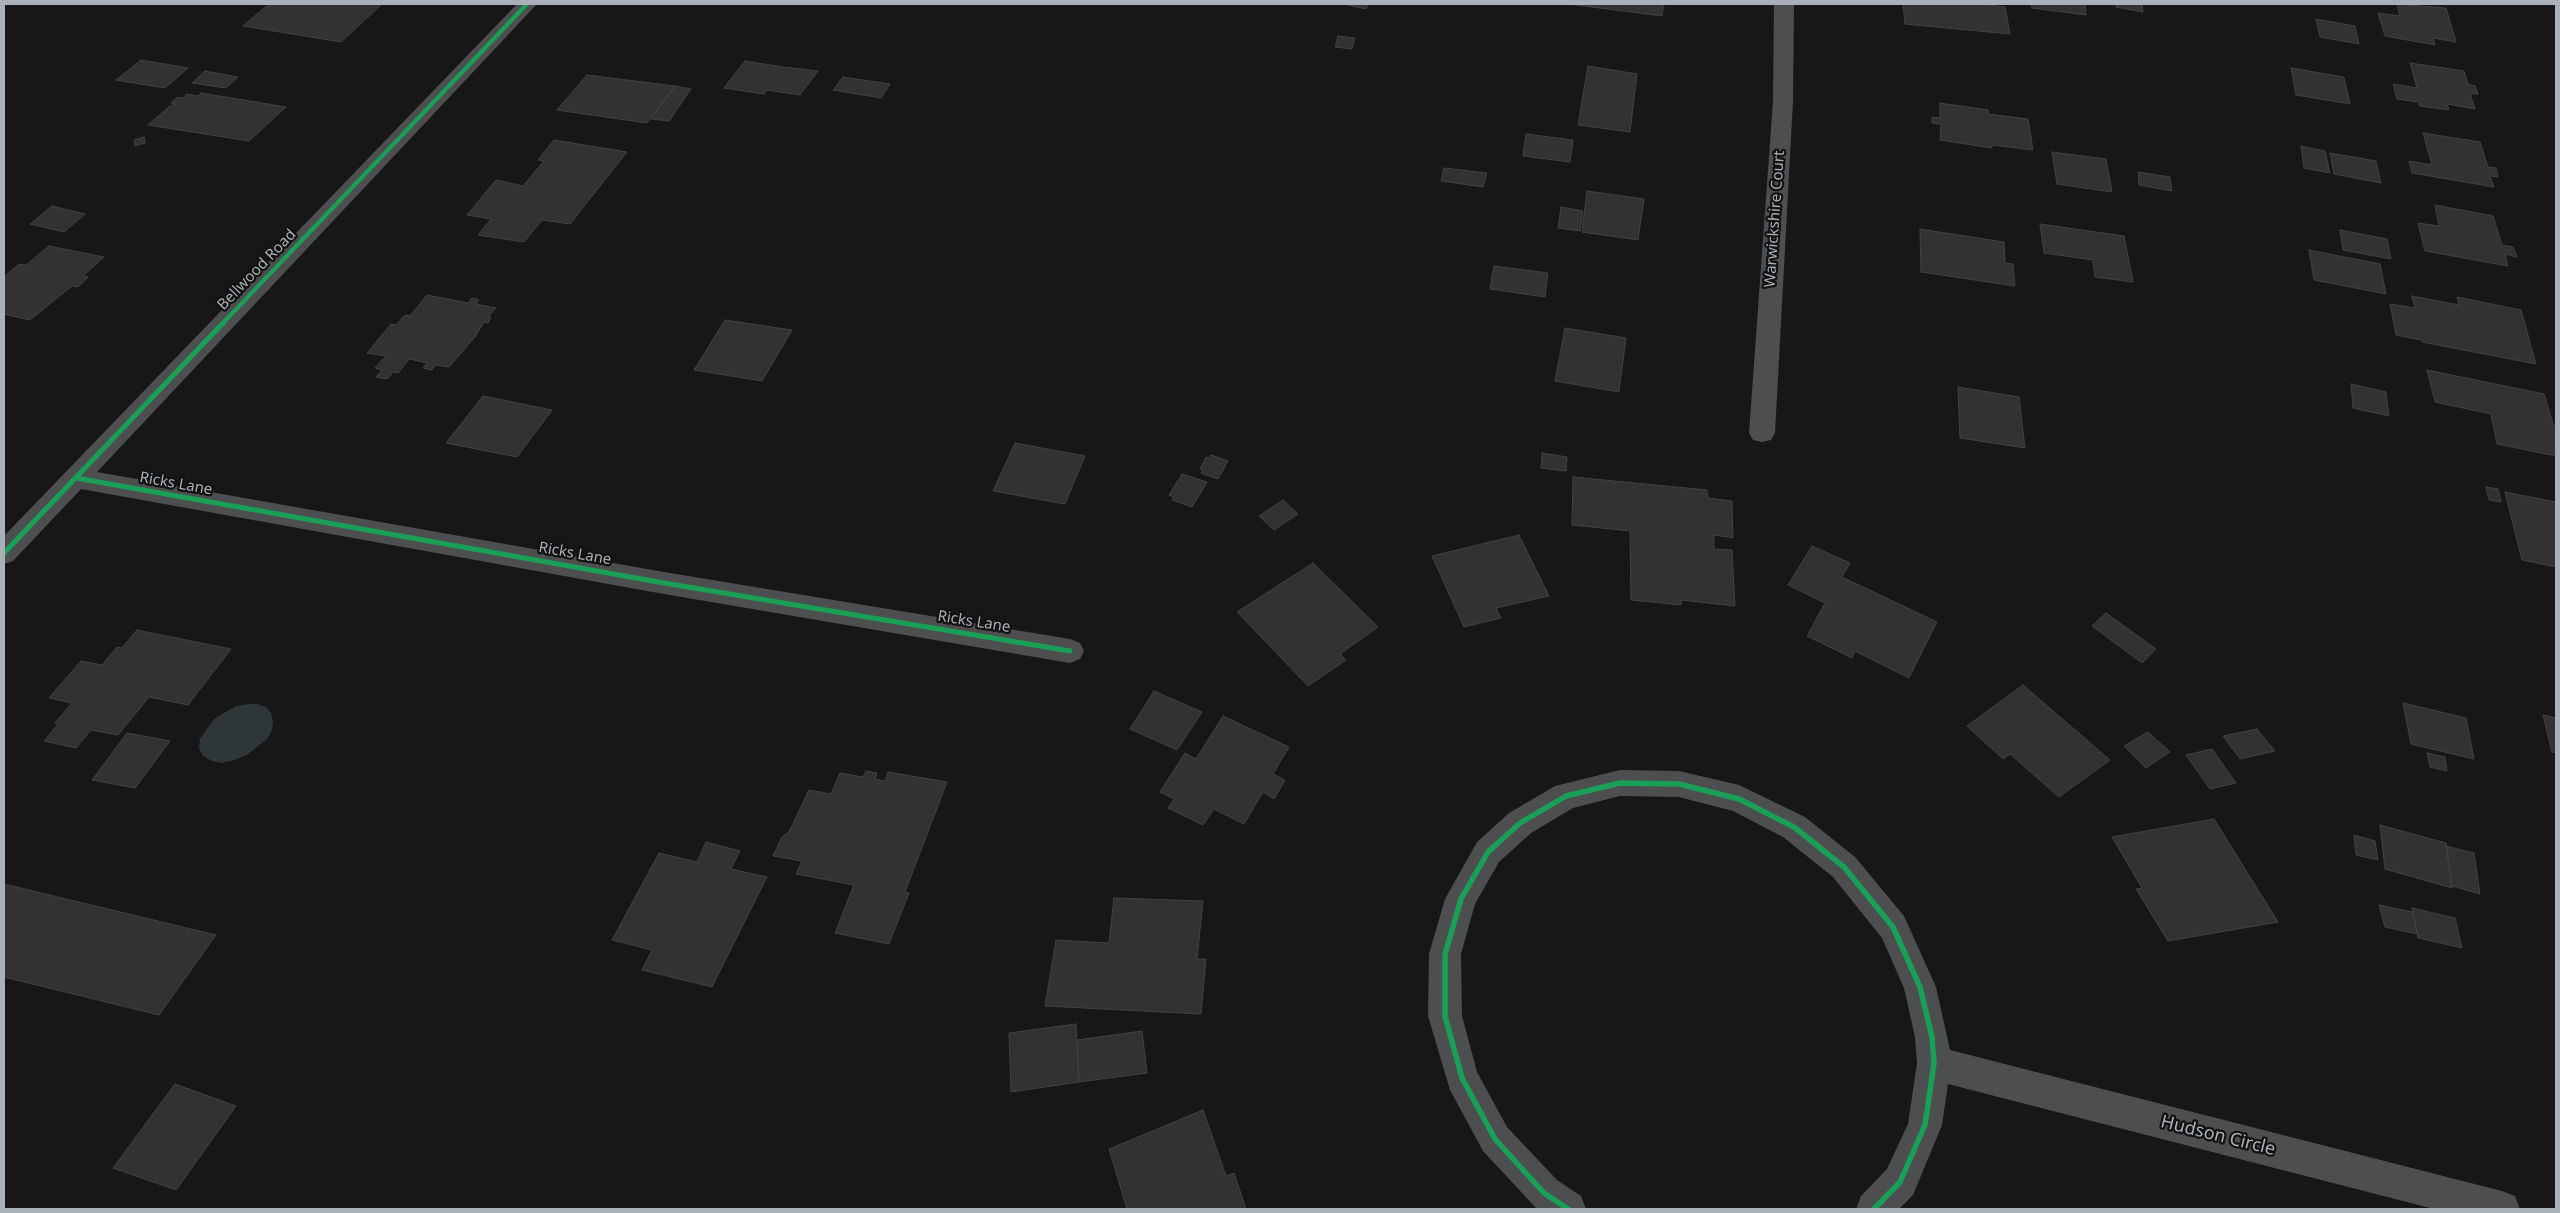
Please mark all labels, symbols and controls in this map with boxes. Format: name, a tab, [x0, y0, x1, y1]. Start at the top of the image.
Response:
street label: Warwickshire Court	[1761, 150, 1789, 288]
street label: Bellwood Road	[214, 226, 300, 314]
street label: Ricks Lane	[138, 469, 214, 499]
street label: Ricks Lane	[537, 539, 613, 569]
street label: Ricks Lane	[936, 607, 1012, 637]
street label: Hudson Circle	[2158, 1111, 2278, 1161]

